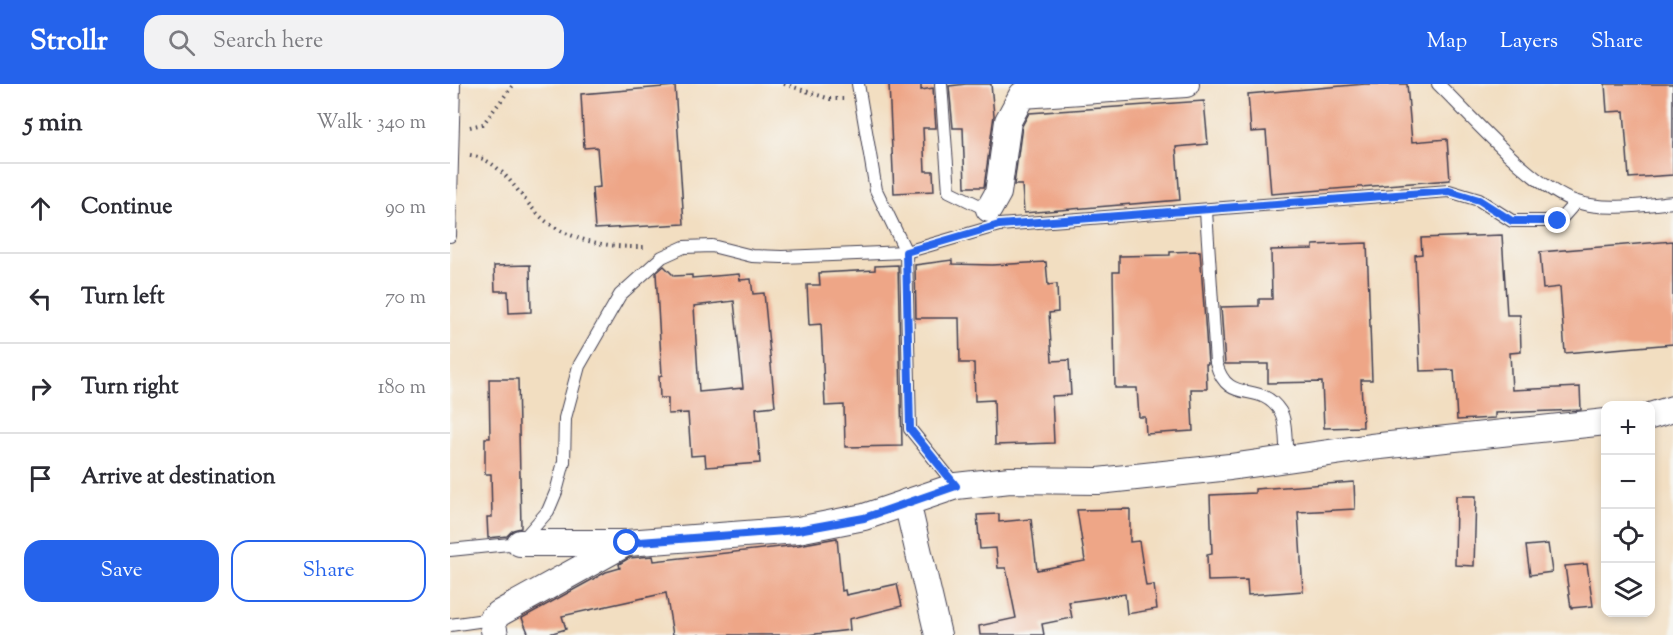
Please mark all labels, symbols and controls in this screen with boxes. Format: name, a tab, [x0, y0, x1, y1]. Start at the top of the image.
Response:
search box	[144, 15, 564, 69]
text: Strollr	[30, 22, 108, 62]
icon: search	[165, 26, 198, 59]
text: Search here	[213, 26, 323, 58]
text: Map	[1427, 27, 1467, 57]
text: Layers	[1500, 27, 1558, 57]
text: Share	[1591, 27, 1643, 57]
text: 5 min	[24, 105, 83, 142]
text: Walk · 340 m	[316, 109, 426, 138]
icon: ahead	[24, 192, 57, 225]
text: Continue	[81, 192, 172, 224]
text: 90 m	[385, 194, 426, 223]
route end	[1544, 207, 1570, 233]
icon: left	[24, 282, 57, 315]
text: Turn left	[81, 282, 164, 314]
text: 70 m	[385, 284, 426, 313]
icon: right	[24, 372, 57, 405]
text: Turn right	[81, 372, 178, 404]
text: 180 m	[378, 374, 426, 403]
map controls	[1601, 401, 1655, 617]
button: +	[1601, 401, 1655, 455]
button: −	[1601, 455, 1655, 509]
icon: arrive	[24, 462, 57, 495]
text: Arrive at destination	[81, 462, 276, 494]
button: locate	[1601, 509, 1655, 563]
route start	[613, 529, 639, 555]
button: Save	[24, 540, 219, 602]
button: Share	[231, 540, 426, 602]
button: layers	[1601, 563, 1655, 617]

